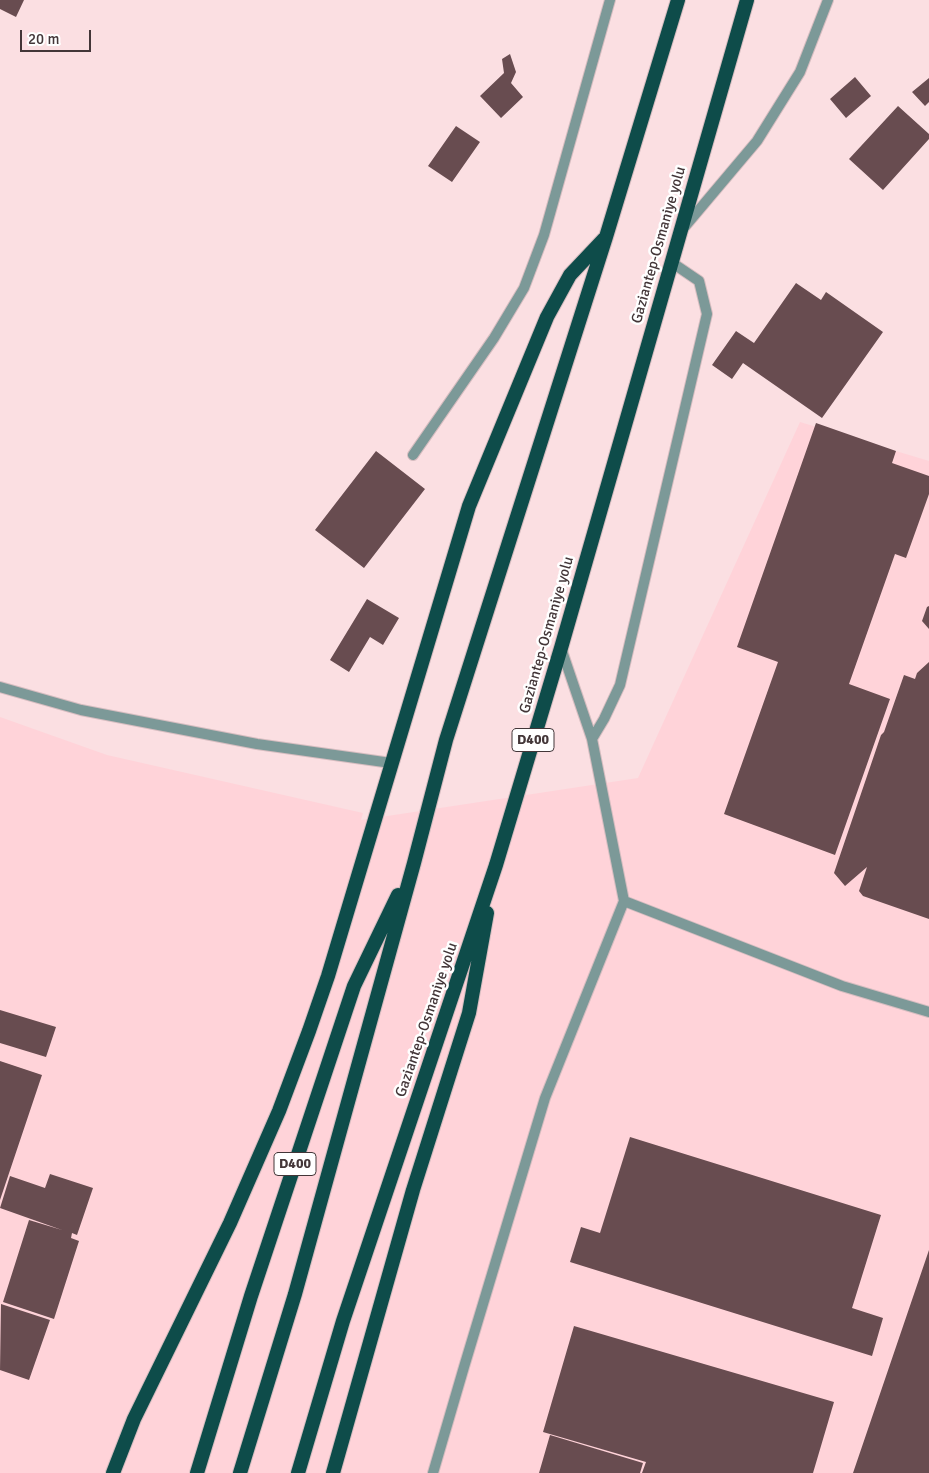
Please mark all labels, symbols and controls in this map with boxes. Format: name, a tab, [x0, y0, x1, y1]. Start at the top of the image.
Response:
scale bar	[22, 20, 94, 52]
text: 20 m	[28, 30, 59, 48]
street label: Gaziantep-Osmaniye yolu	[628, 164, 690, 326]
street label: Gaziantep-Osmaniye yolu	[516, 554, 578, 716]
road number: D400	[512, 728, 554, 752]
street label: Gaziantep-Osmaniye yolu	[392, 940, 462, 1100]
road number: D400	[274, 1152, 316, 1176]

